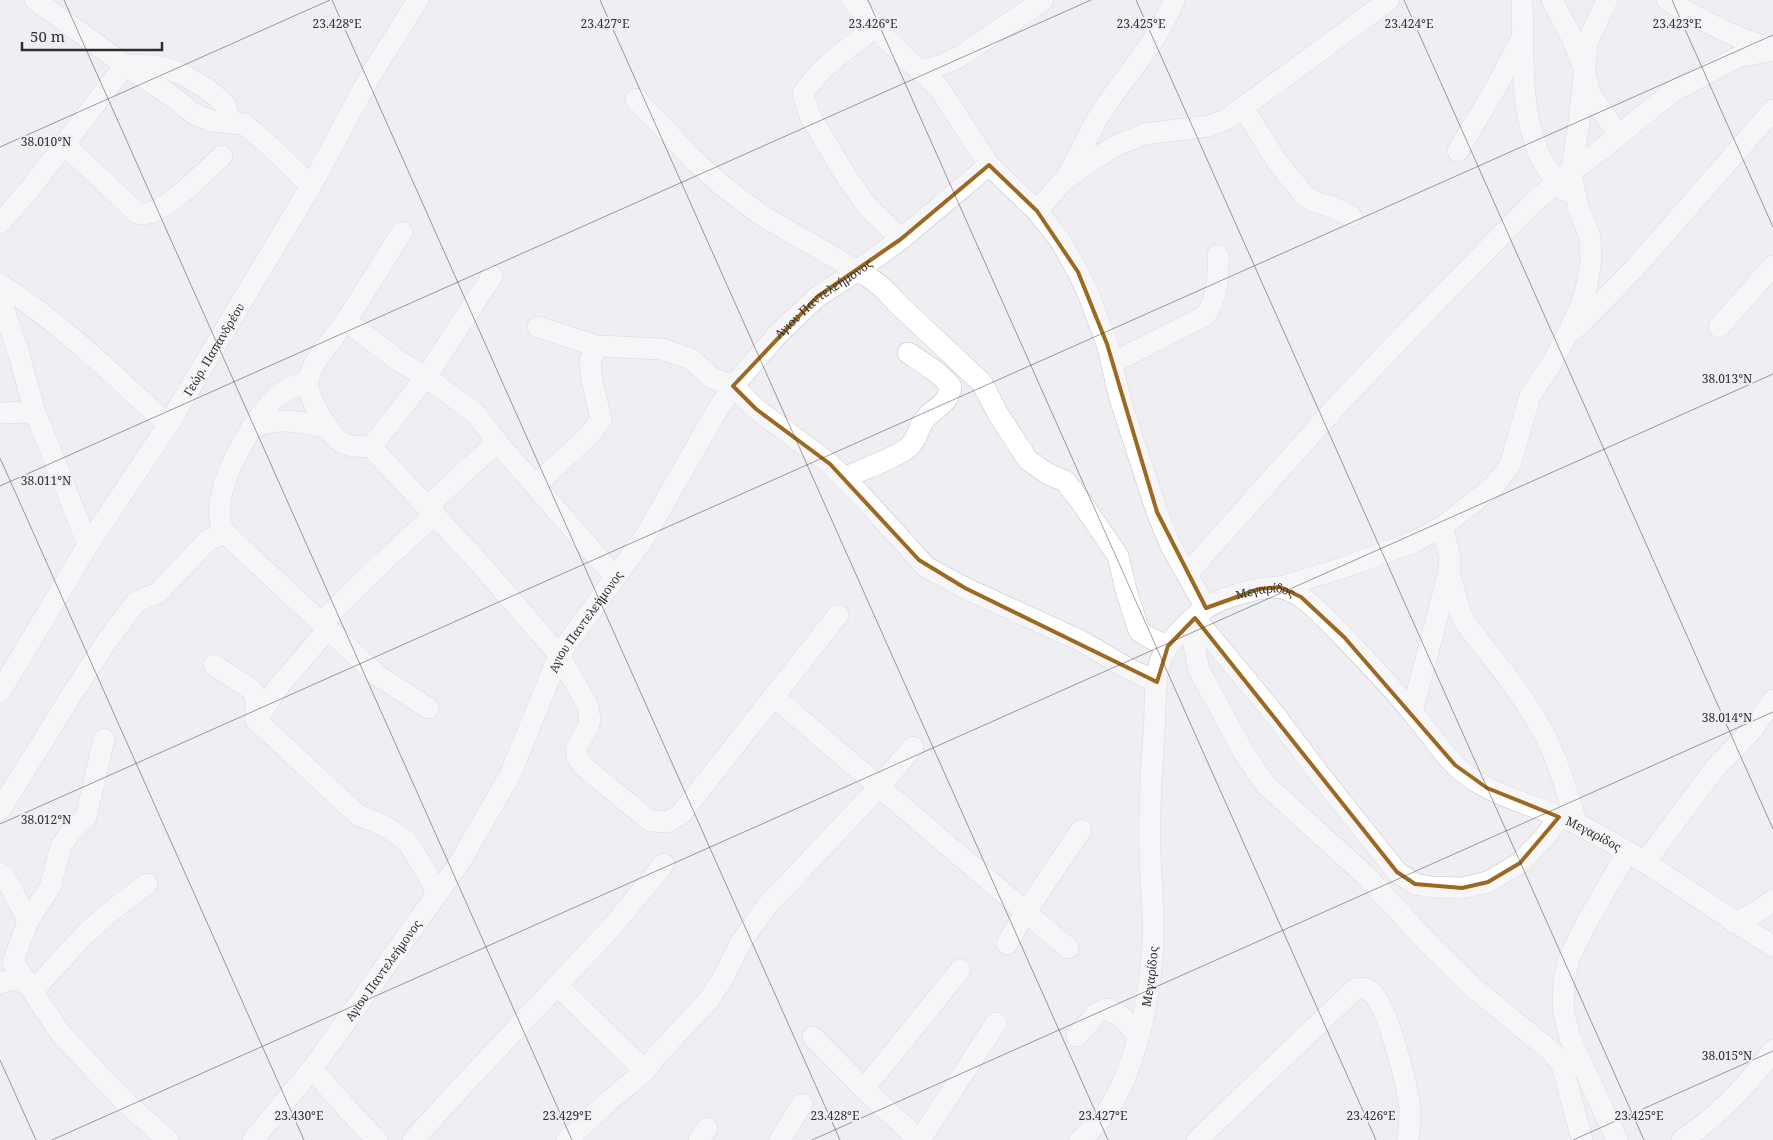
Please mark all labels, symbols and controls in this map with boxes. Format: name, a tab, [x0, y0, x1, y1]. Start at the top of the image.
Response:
text: 23.428°E	[313, 15, 361, 32]
text: 23.427°E	[581, 15, 629, 32]
text: 23.426°E	[849, 15, 897, 32]
text: 23.425°E	[1117, 15, 1165, 32]
text: 23.424°E	[1385, 15, 1433, 32]
text: 23.423°E	[1653, 15, 1701, 32]
scale bar	[22, 20, 162, 52]
text: 50 m	[30, 26, 65, 46]
text: 38.010°N	[21, 133, 71, 150]
street label: Αγιου Παντελεήμονος	[770, 254, 876, 342]
street label: Γεώρ. Παπανδρέου	[179, 299, 248, 399]
text: 38.013°N	[1702, 370, 1752, 387]
text: 38.011°N	[21, 472, 71, 489]
street label: Αγιου Παντελεήμονος	[544, 567, 626, 675]
street label: Μεγαρίδος	[1233, 579, 1298, 603]
text: 38.014°N	[1702, 709, 1752, 726]
text: 38.012°N	[21, 811, 71, 828]
street label: Μεγαρίδος	[1563, 812, 1625, 855]
street label: Αγιου Παντελεήμονος	[341, 916, 425, 1024]
street label: Μεγαρίδος	[1137, 946, 1161, 1008]
text: 38.015°N	[1702, 1047, 1752, 1064]
text: 23.430°E	[275, 1107, 323, 1124]
text: 23.429°E	[543, 1107, 591, 1124]
text: 23.428°E	[811, 1107, 859, 1124]
text: 23.427°E	[1079, 1107, 1127, 1124]
text: 23.426°E	[1347, 1107, 1395, 1124]
text: 23.425°E	[1615, 1107, 1663, 1124]

